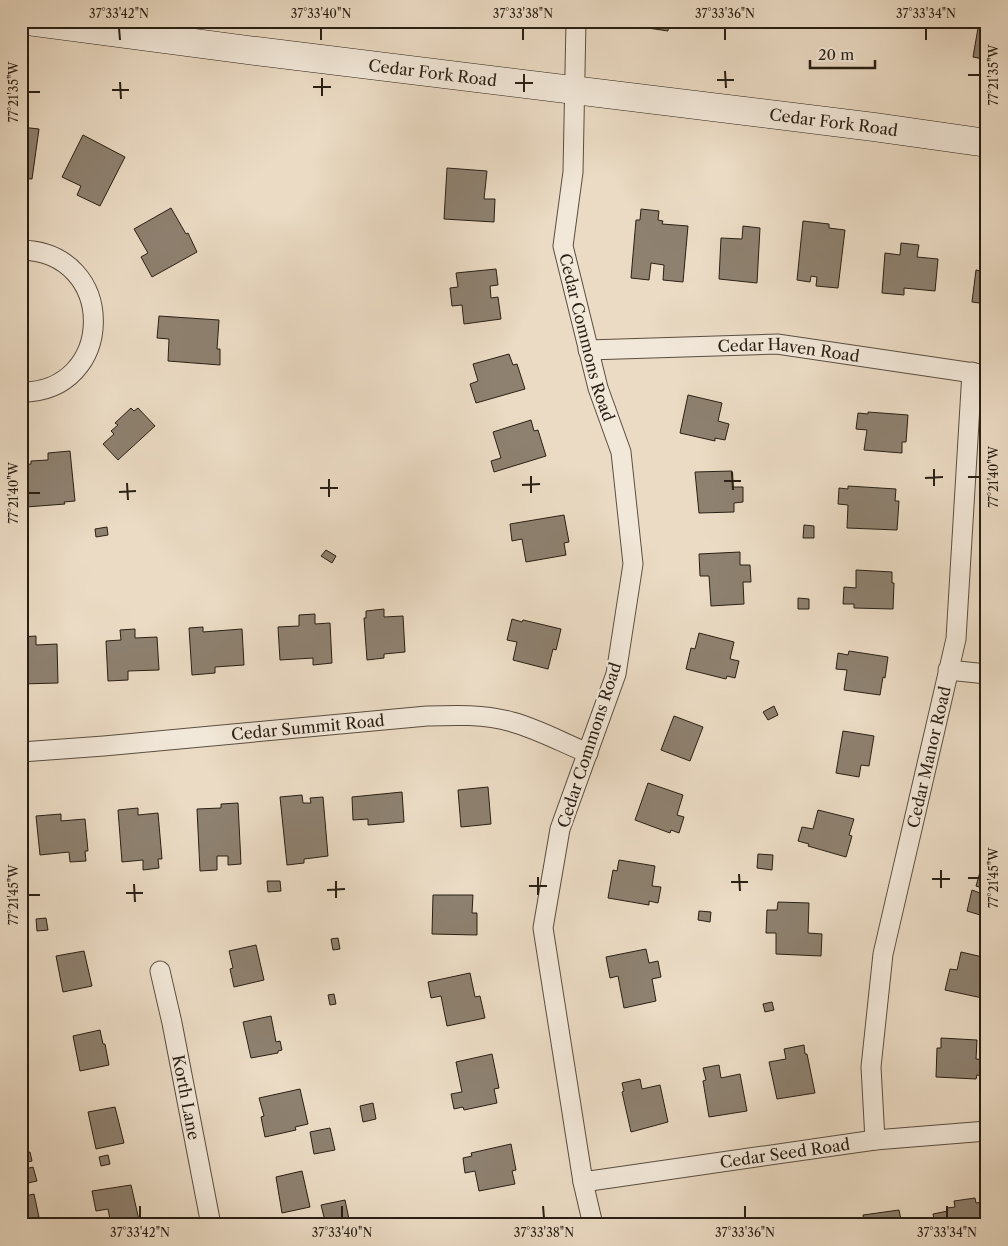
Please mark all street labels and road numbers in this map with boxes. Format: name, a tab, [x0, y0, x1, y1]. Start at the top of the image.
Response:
street label: Cedar Fork Road	[367, 55, 498, 91]
street label: Cedar Fork Road	[768, 104, 899, 140]
street label: Cedar Commons Road	[555, 251, 619, 424]
street label: Cedar Haven Road	[717, 334, 861, 366]
street label: Cedar Commons Road	[553, 660, 625, 830]
street label: Cedar Manor Road	[903, 684, 955, 830]
street label: Cedar Summit Road	[230, 710, 386, 744]
street label: Korth Lane	[168, 1053, 204, 1142]
street label: Cedar Seed Road	[718, 1134, 852, 1172]

